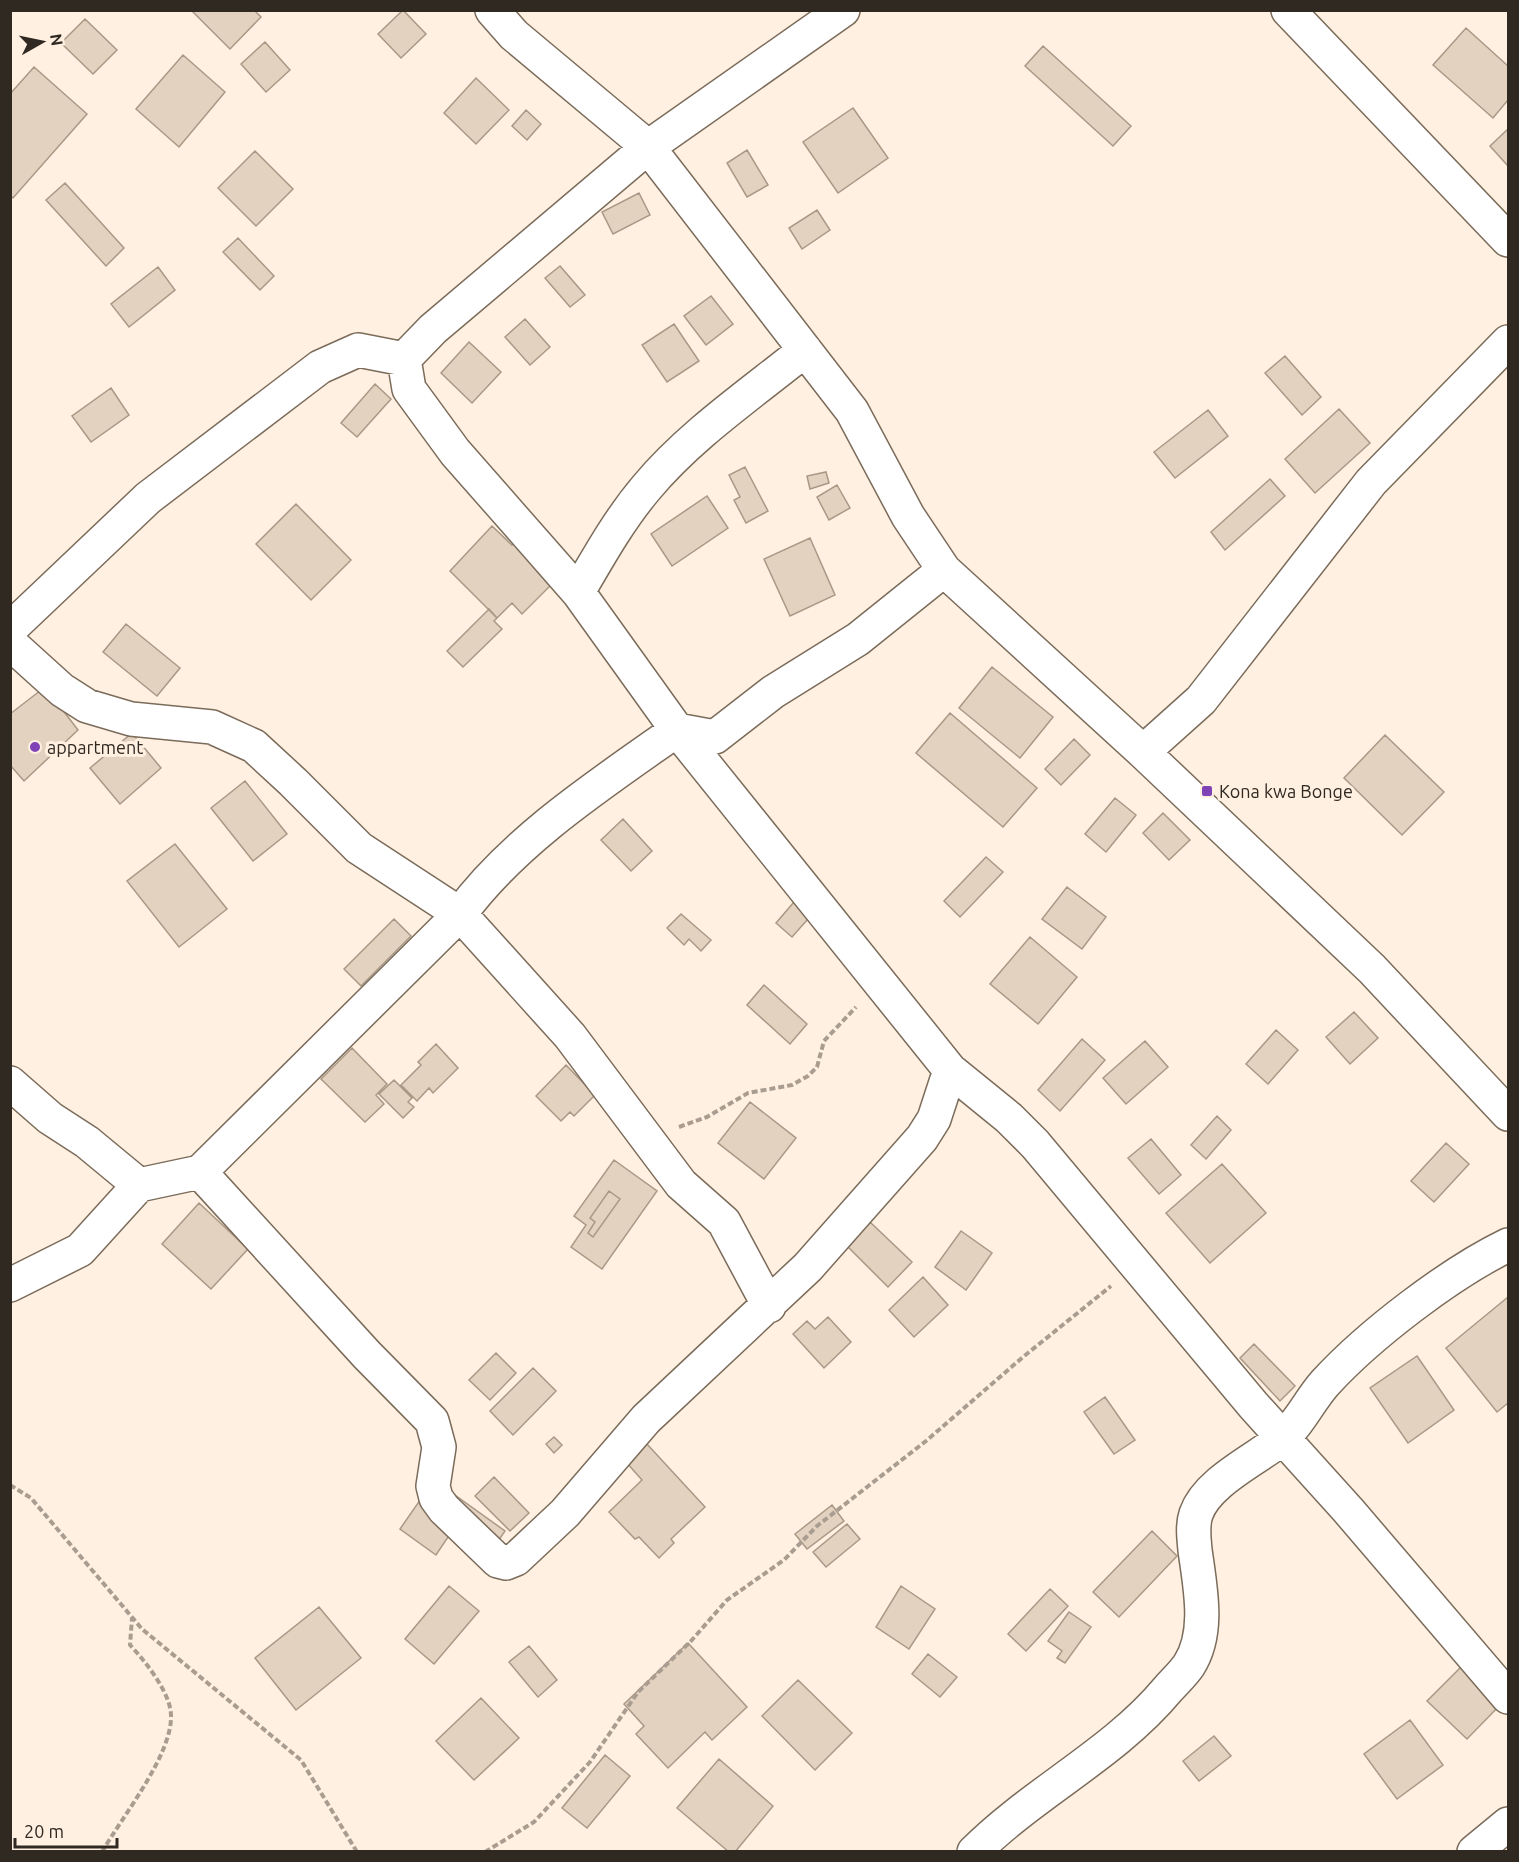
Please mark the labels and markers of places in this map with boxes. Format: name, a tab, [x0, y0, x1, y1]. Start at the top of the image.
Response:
place label: appartment	[47, 737, 143, 757]
marker: appartment	[28, 740, 42, 754]
place label: Kona kwa Bonge	[1219, 781, 1353, 801]
marker: Kona kwa Bonge	[1200, 784, 1214, 798]

